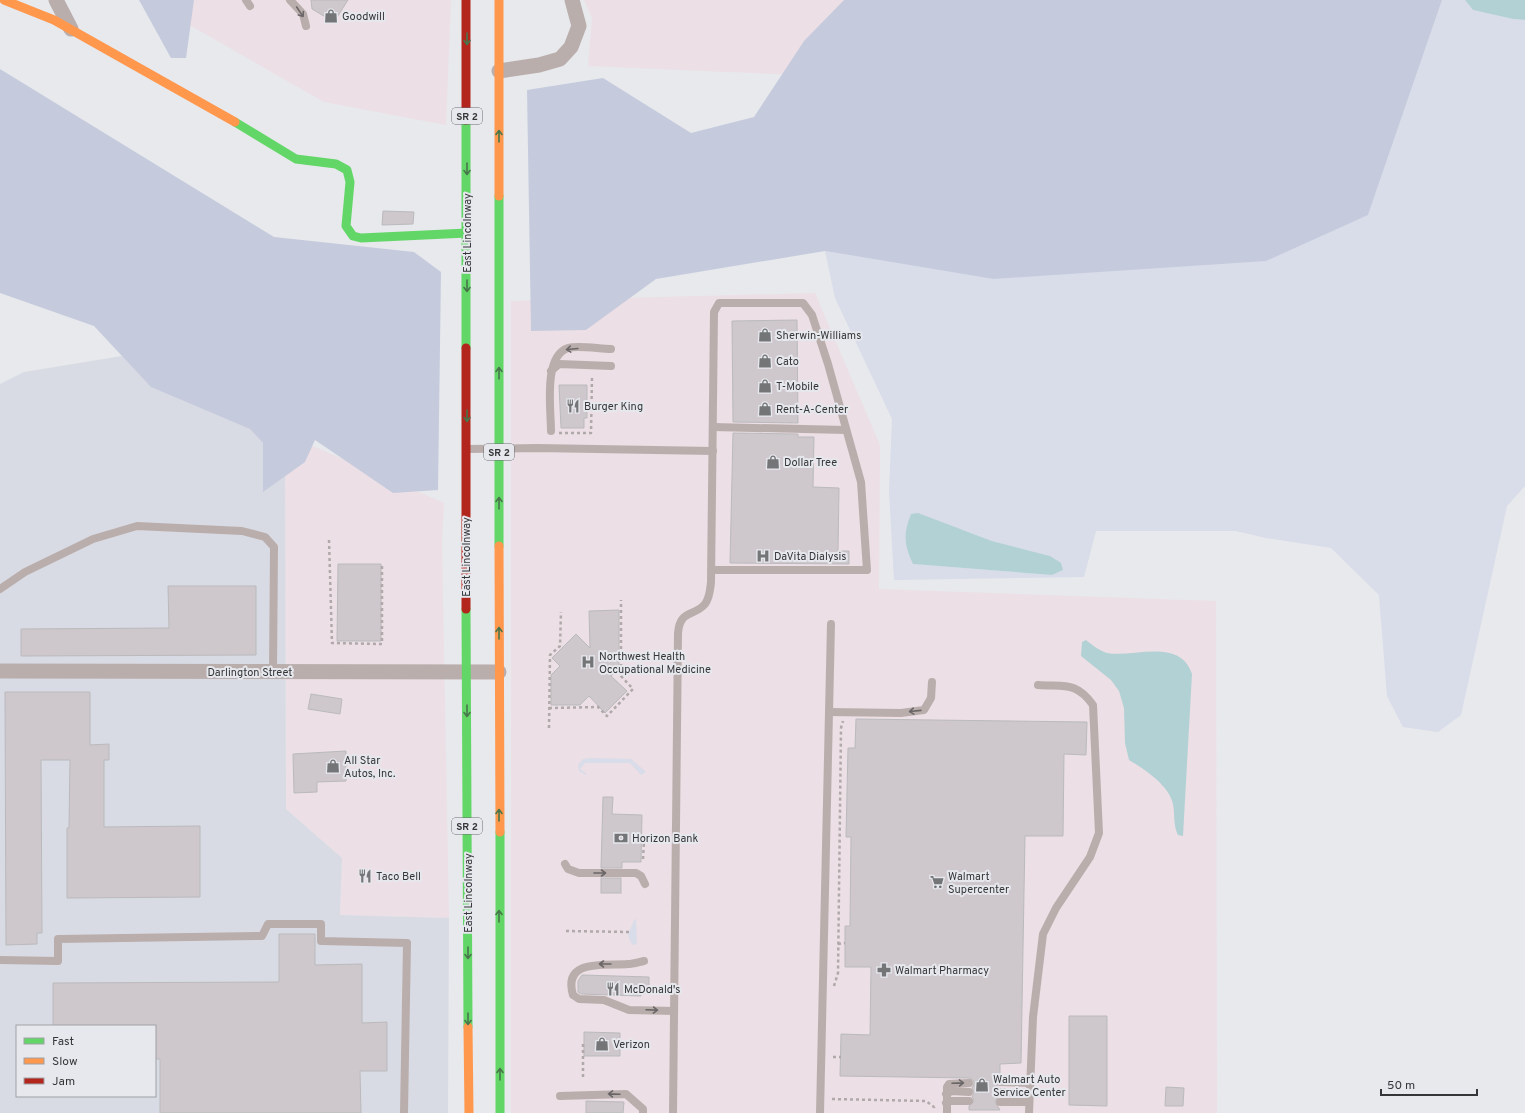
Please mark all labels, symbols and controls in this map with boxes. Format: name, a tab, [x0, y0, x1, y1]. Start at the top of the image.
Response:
one-way arrow	[296, 7, 304, 18]
shop icon: Goodwill	[323, 8, 339, 24]
place label: Goodwill	[342, 10, 385, 24]
one-way arrow	[463, 32, 471, 45]
road number: SR 2	[452, 108, 482, 124]
one-way arrow	[495, 130, 503, 143]
one-way arrow	[463, 162, 471, 175]
street label: East Lincolnway	[461, 193, 475, 273]
one-way arrow	[463, 279, 471, 292]
shop icon: Sherwin-Williams	[757, 327, 773, 343]
place label: Sherwin-Williams	[776, 329, 861, 343]
one-way arrow	[566, 345, 579, 353]
shop icon: Cato	[757, 353, 773, 369]
place label: Cato	[776, 355, 799, 369]
one-way arrow	[495, 367, 503, 380]
shop icon: T-Mobile	[757, 378, 773, 394]
place label: T-Mobile	[776, 380, 819, 394]
restaurant icon: Burger King	[565, 398, 581, 414]
place label: Burger King	[584, 400, 643, 414]
shop icon: Rent-A-Center	[757, 401, 773, 417]
place label: Rent-A-Center	[776, 403, 849, 417]
one-way arrow	[463, 409, 471, 422]
road number: SR 2	[484, 444, 514, 460]
shop icon: Dollar Tree	[765, 454, 781, 470]
place label: Dollar Tree	[784, 456, 837, 470]
one-way arrow	[495, 497, 503, 510]
street label: East Lincolnway	[460, 517, 474, 597]
hospital icon: DaVita Dialysis	[755, 548, 771, 564]
place label: DaVita Dialysis	[774, 550, 847, 564]
one-way arrow	[495, 627, 503, 640]
place label: Northwest Health Occupational Medicine	[599, 650, 711, 677]
hospital icon: Northwest Health Occupational Medicine	[580, 654, 596, 670]
street label: Darlington Street	[208, 666, 292, 680]
one-way arrow	[463, 704, 471, 717]
one-way arrow	[909, 707, 922, 715]
place label: All Star Autos, Inc.	[344, 754, 396, 781]
shop icon: All Star Autos, Inc.	[325, 758, 341, 774]
one-way arrow	[495, 809, 503, 822]
road number: SR 2	[452, 818, 482, 834]
bank icon: Horizon Bank	[613, 830, 629, 846]
place label: Horizon Bank	[632, 832, 699, 846]
street label: East Lincolnway	[462, 853, 476, 933]
restaurant icon: Taco Bell	[357, 868, 373, 884]
one-way arrow	[593, 869, 606, 877]
place label: Taco Bell	[376, 870, 421, 884]
place label: Walmart Supercenter	[948, 870, 1010, 897]
supermarket icon: Walmart Supercenter	[929, 874, 945, 890]
one-way arrow	[495, 910, 503, 923]
one-way arrow	[464, 946, 472, 959]
one-way arrow	[599, 960, 612, 968]
pharmacy icon: Walmart Pharmacy	[876, 962, 892, 978]
place label: Walmart Pharmacy	[895, 964, 989, 978]
restaurant icon: McDonald's	[605, 981, 621, 997]
place label: McDonald's	[624, 983, 680, 997]
one-way arrow	[645, 1006, 658, 1014]
one-way arrow	[464, 1012, 472, 1025]
legend	[16, 1025, 156, 1097]
text: Fast	[52, 1034, 74, 1050]
shop icon: Verizon	[594, 1036, 610, 1052]
place label: Verizon	[613, 1038, 650, 1052]
text: Slow	[52, 1054, 78, 1070]
one-way arrow	[496, 1068, 504, 1081]
scale bar	[1381, 1071, 1477, 1097]
place label: Walmart Auto Service Center	[993, 1073, 1067, 1100]
text: Jam	[52, 1074, 75, 1090]
shop icon: Walmart Auto Service Center	[974, 1077, 990, 1093]
text: 50 m	[1387, 1078, 1415, 1094]
one-way arrow	[951, 1079, 964, 1087]
one-way arrow	[608, 1090, 621, 1098]

